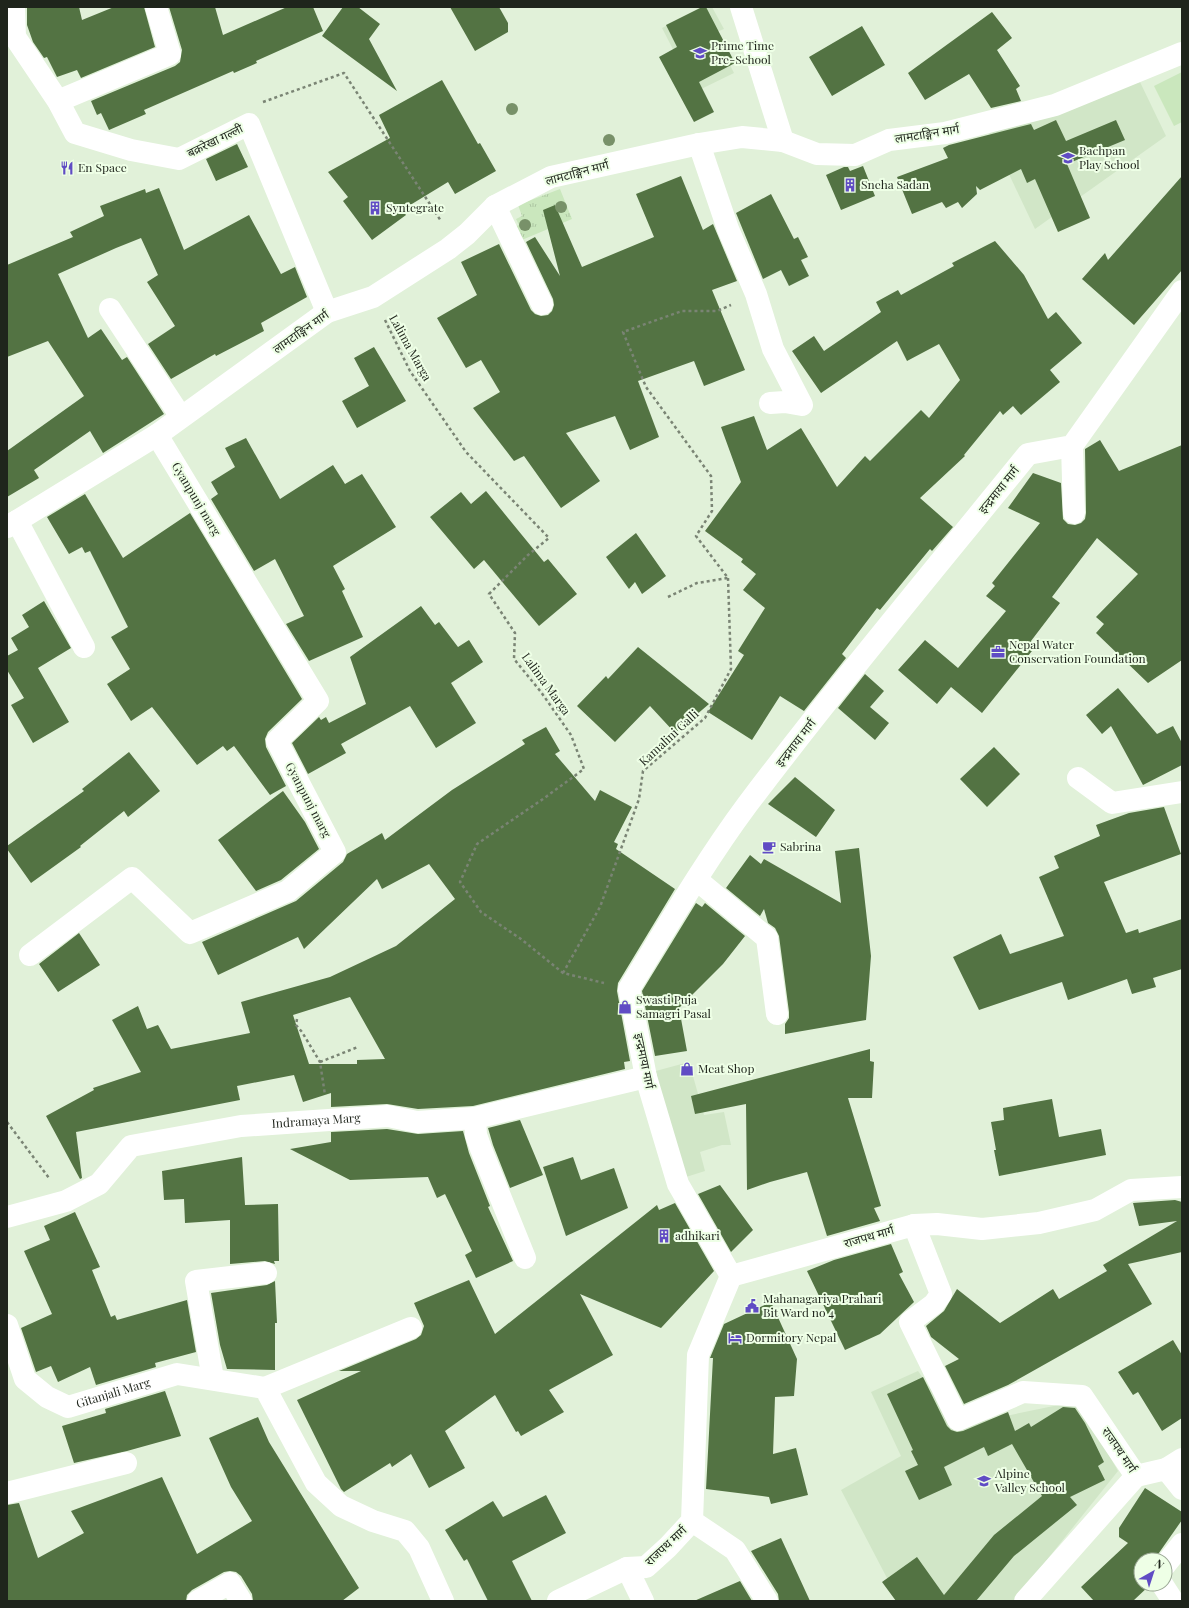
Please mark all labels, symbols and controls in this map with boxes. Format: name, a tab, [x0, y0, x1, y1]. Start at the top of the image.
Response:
place label: Prime Time Pre-School	[711, 37, 774, 67]
school or university icon: Prime Time Pre-School	[692, 45, 708, 61]
street label: बक्ररेखा गल्ली	[184, 119, 246, 161]
street label: लामटाङ्गिन मार्ग	[894, 120, 961, 146]
place label: Bachpan Play School	[1079, 142, 1140, 172]
school or university icon: Bachpan Play School	[1060, 150, 1076, 166]
street label: लामटाङ्गिन मार्ग	[543, 156, 611, 188]
place label: En Space	[78, 159, 127, 175]
restaurant icon: En Space	[59, 160, 75, 176]
place label: Sneha Sadan	[861, 176, 929, 192]
building icon: Sneha Sadan	[842, 177, 858, 193]
place label: Syntegrate	[386, 199, 444, 215]
building icon: Syntegrate	[367, 200, 383, 216]
street label: लामटाङ्गिन मार्ग	[269, 305, 332, 356]
street label: Lalima Marga	[386, 312, 436, 383]
street label: Gyanpunj marg	[169, 459, 225, 539]
street label: इन्द्रमाया मार्ग	[974, 462, 1023, 516]
place label: Nepal Water Conservation Foundation	[1009, 636, 1146, 666]
office icon: Nepal Water Conservation Foundation	[990, 644, 1006, 660]
street label: Lalima Marga	[519, 649, 575, 718]
street label: Kamalini Galli	[635, 705, 702, 769]
street label: इन्द्रमाया मार्ग	[772, 714, 819, 770]
street label: Gyanpunj marg	[282, 759, 336, 841]
place label: Sabrina	[780, 838, 821, 854]
cafe icon: Sabrina	[761, 839, 777, 855]
place label: Swasti Puja Samagri Pasal	[636, 991, 712, 1021]
shop icon: Swasti Puja Samagri Pasal	[617, 999, 633, 1015]
street label: इन्द्रमाया मार्ग	[631, 1032, 659, 1091]
place label: Meat Shop	[698, 1060, 754, 1076]
shop icon: Meat Shop	[679, 1061, 695, 1077]
street label: Indramaya Marg	[271, 1109, 362, 1131]
street label: राजपथ मार्ग	[842, 1221, 897, 1251]
place label: adhikari	[675, 1227, 720, 1243]
building icon: adhikari	[656, 1228, 672, 1244]
place label: Mahanagariya Prahari Bit Ward no 4	[763, 1290, 882, 1320]
public building icon: Mahanagariya Prahari Bit Ward no 4	[744, 1298, 760, 1314]
place label: Dormitory Nepal	[746, 1329, 837, 1345]
hotel icon: Dormitory Nepal	[727, 1330, 743, 1346]
street label: Gitanjali Marg	[74, 1373, 153, 1411]
street label: राजपथ मार्ग	[1099, 1424, 1141, 1476]
place label: Alpine Valley School	[994, 1465, 1066, 1495]
school or university icon: Alpine Valley School	[976, 1473, 992, 1489]
street label: राजपथ मार्ग	[641, 1521, 690, 1569]
north arrow	[1133, 1552, 1173, 1592]
text: N	[1152, 1556, 1167, 1572]

